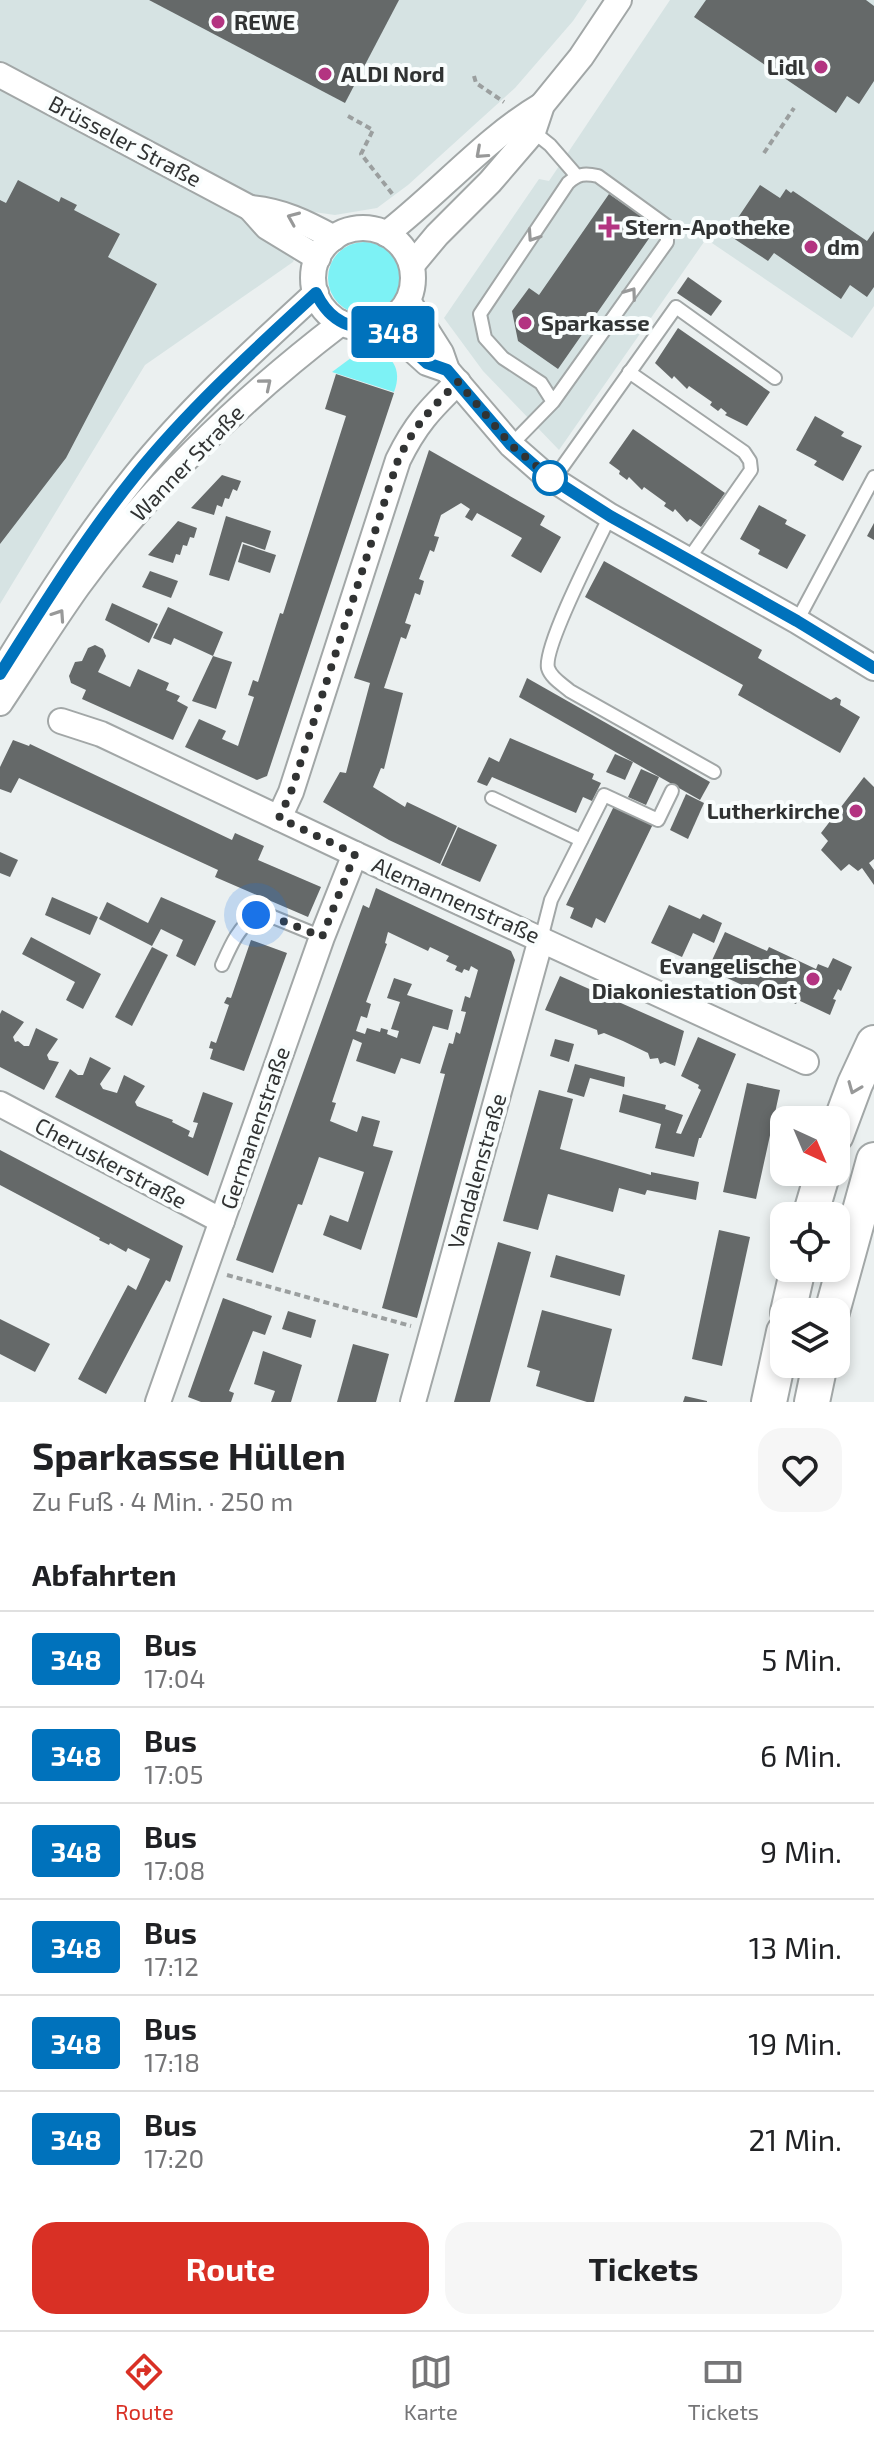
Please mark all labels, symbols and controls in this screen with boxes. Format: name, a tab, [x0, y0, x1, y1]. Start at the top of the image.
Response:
place label: REWE	[234, 8, 295, 34]
marker: REWE	[209, 13, 227, 31]
place label: Lidl	[767, 53, 806, 79]
marker: Lidl	[812, 58, 830, 76]
place label: ALDI Nord	[341, 60, 445, 86]
marker: ALDI Nord	[316, 65, 334, 83]
street label: Brüsseler Straße	[45, 89, 206, 191]
one-way arrow	[476, 143, 491, 157]
one-way arrow	[287, 211, 301, 227]
place label: Stern-Apotheke	[625, 213, 790, 239]
marker: Stern-Apotheke	[600, 218, 618, 236]
one-way arrow	[528, 227, 543, 241]
place label: dm	[827, 233, 860, 259]
marker: dm	[802, 238, 820, 256]
one-way arrow	[621, 287, 635, 301]
line badge: 348	[347, 306, 439, 358]
place label: Sparkasse	[541, 309, 650, 335]
marker: Sparkasse	[516, 314, 534, 332]
text: 348	[367, 315, 419, 349]
one-way arrow	[256, 379, 271, 394]
street label: Wanner Straße	[124, 399, 248, 526]
unlabelled marker	[533, 461, 567, 495]
one-way arrow	[49, 609, 64, 623]
place label: Lutherkirche	[707, 797, 840, 823]
marker: Lutherkirche	[847, 802, 865, 820]
street label: Alemannenstraße	[369, 850, 544, 948]
your location	[236, 895, 276, 935]
place label: Evangelische Diakoniestation Ost	[592, 952, 797, 1003]
marker: Evangelische Diakoniestation Ost	[804, 970, 822, 988]
street label: Germanenstraße	[214, 1043, 294, 1212]
one-way arrow	[847, 1080, 863, 1094]
street label: Vandalenstraße	[441, 1090, 511, 1251]
north arrow	[770, 1106, 850, 1186]
map controls	[770, 1106, 850, 1378]
street label: Cheruskerstraße	[31, 1111, 192, 1213]
button: locate	[770, 1202, 850, 1282]
button: layers	[770, 1298, 850, 1378]
button: heart	[758, 1428, 842, 1512]
text: Sparkasse Hüllen	[32, 1432, 346, 1478]
text: Zu Fuß · 4 Min. · 250 m	[32, 1485, 293, 1516]
text: Abfahrten	[32, 1556, 177, 1592]
text: Bus	[144, 1626, 197, 1662]
text: 5 Min.	[761, 1641, 842, 1677]
text: 348	[50, 1642, 102, 1676]
text: 17:04	[144, 1662, 205, 1693]
text: Bus	[144, 1722, 197, 1758]
text: 6 Min.	[760, 1737, 842, 1773]
text: 348	[50, 1738, 102, 1772]
text: 17:05	[144, 1758, 203, 1789]
text: Bus	[144, 1818, 197, 1854]
text: 9 Min.	[760, 1833, 842, 1869]
text: 348	[50, 1834, 102, 1868]
text: 17:08	[144, 1854, 205, 1885]
text: Bus	[144, 1914, 197, 1950]
text: 13 Min.	[749, 1929, 842, 1965]
text: 348	[50, 1930, 102, 1964]
text: 17:12	[144, 1950, 199, 1981]
text: Bus	[144, 2010, 197, 2046]
text: 19 Min.	[748, 2025, 842, 2061]
text: 348	[50, 2026, 102, 2060]
text: 17:18	[144, 2046, 200, 2077]
text: Bus	[144, 2106, 197, 2142]
text: 21 Min.	[748, 2121, 842, 2157]
text: 348	[50, 2122, 102, 2156]
text: 17:20	[144, 2142, 204, 2173]
button: Route	[32, 2222, 429, 2314]
button: Tickets	[445, 2222, 842, 2314]
tab: Route	[115, 2350, 174, 2424]
tab: Karte	[404, 2350, 458, 2424]
tab: Tickets	[688, 2350, 759, 2424]

